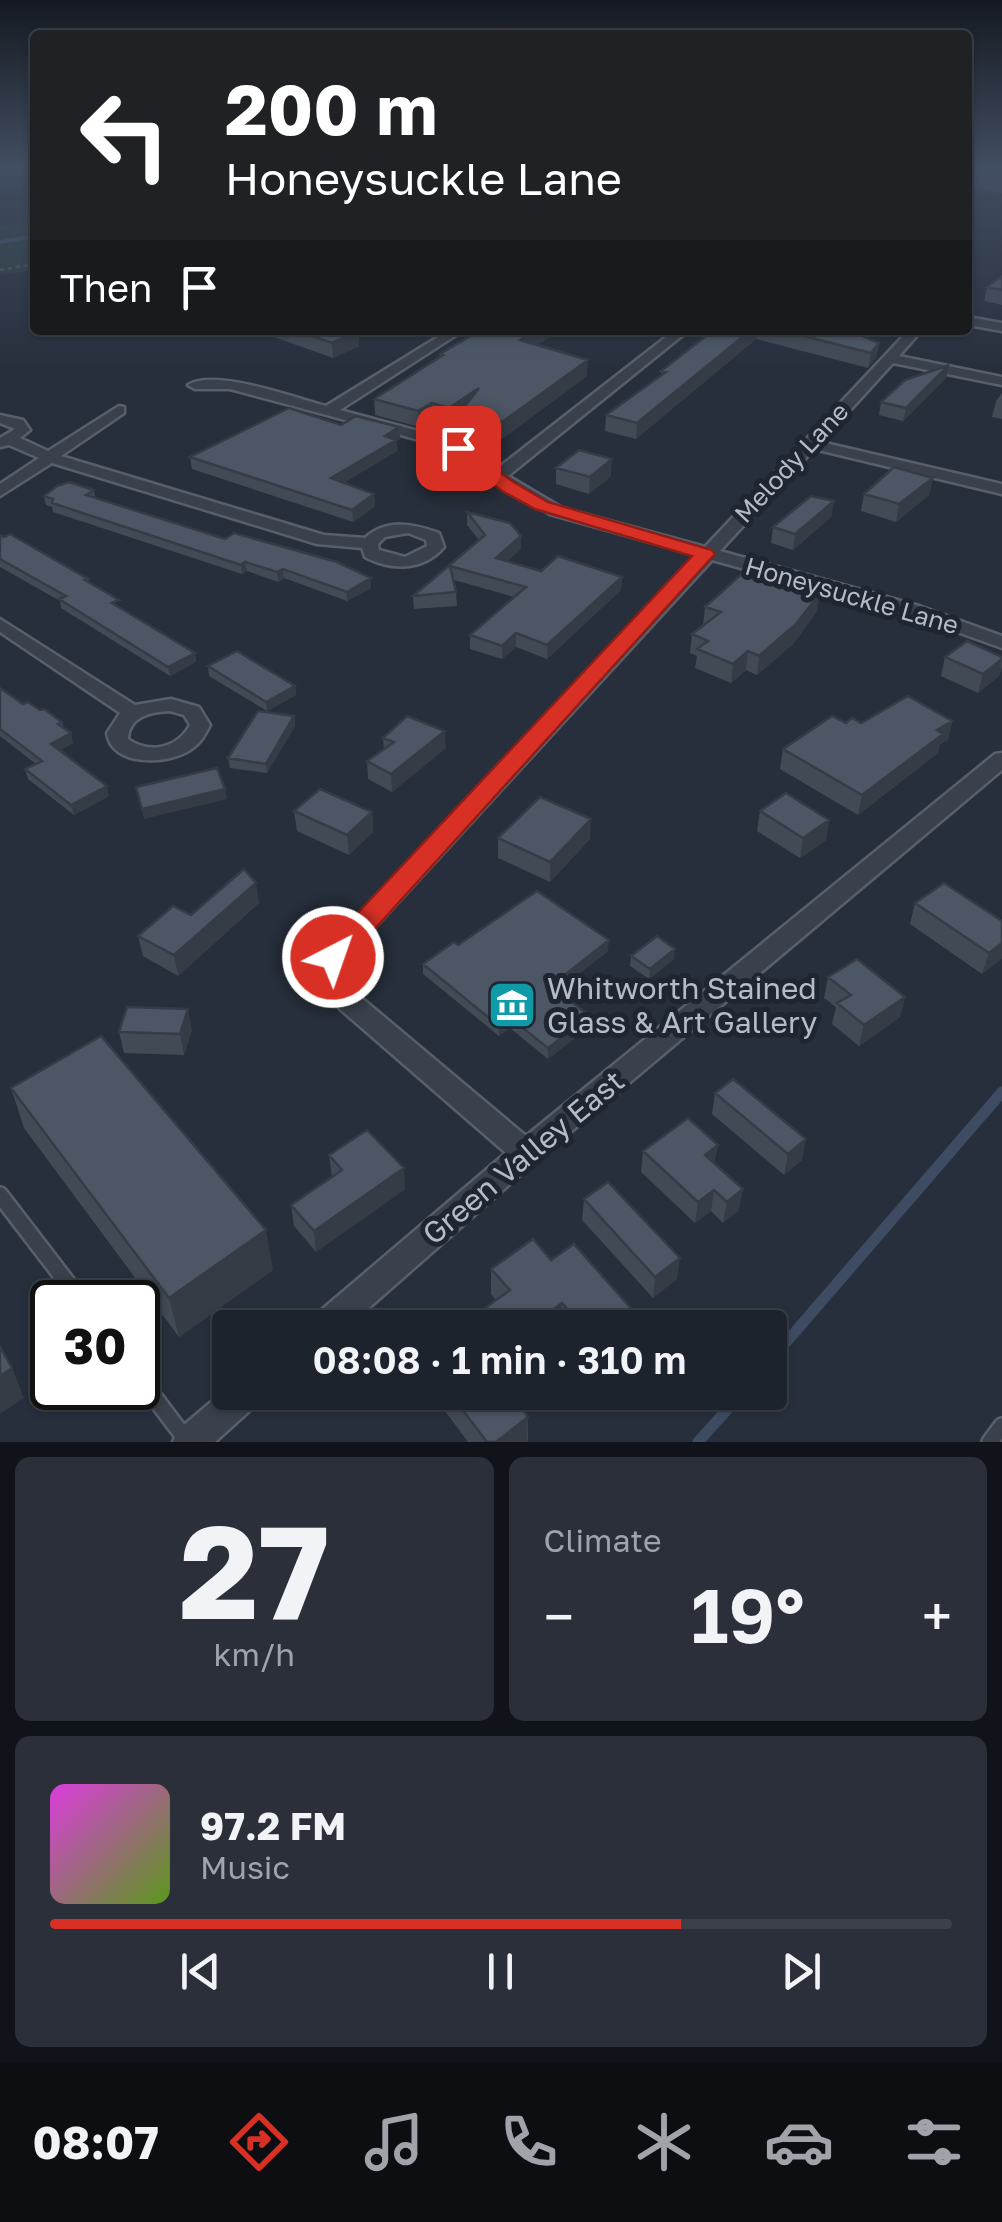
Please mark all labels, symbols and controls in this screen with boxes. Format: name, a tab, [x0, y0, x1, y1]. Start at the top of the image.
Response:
text: 200 m	[225, 66, 437, 150]
icon: left	[60, 70, 190, 200]
text: Honeysuckle Lane	[225, 151, 622, 205]
icon: arrive	[172, 260, 227, 315]
text: Then	[60, 265, 152, 310]
street label: Melody Lane	[728, 396, 854, 528]
pin	[416, 406, 501, 491]
icon: arrive	[431, 421, 486, 476]
street label: Honeysuckle Lane	[742, 550, 962, 640]
position arrow	[281, 905, 385, 1009]
place label: Whitworth Stained Glass & Art Gallery	[547, 970, 817, 1040]
museum icon: Whitworth Stained Glass & Art Gallery	[486, 979, 538, 1031]
street label: Green Valley East	[415, 1062, 631, 1252]
speed limit sign: 30	[30, 1280, 160, 1410]
text: 08:08 · 1 min · 310 m	[312, 1337, 687, 1382]
text: 27	[179, 1492, 329, 1648]
text: Climate	[544, 1521, 662, 1559]
text: 19°	[691, 1569, 805, 1660]
text: −	[544, 1583, 574, 1649]
text: +	[922, 1583, 952, 1649]
text: km/h	[214, 1635, 295, 1673]
text: 97.2 FM	[200, 1803, 346, 1848]
text: Music	[200, 1848, 290, 1886]
icon: previous	[173, 1944, 228, 1999]
icon: pause	[473, 1944, 528, 1999]
icon: next	[774, 1944, 829, 1999]
icon: directions	[224, 2107, 294, 2177]
icon: music	[359, 2107, 429, 2177]
icon: phone	[494, 2107, 564, 2177]
icon: climate	[629, 2107, 699, 2177]
icon: car	[764, 2107, 834, 2177]
icon: filters	[899, 2107, 969, 2177]
text: 08:07	[33, 2115, 159, 2169]

